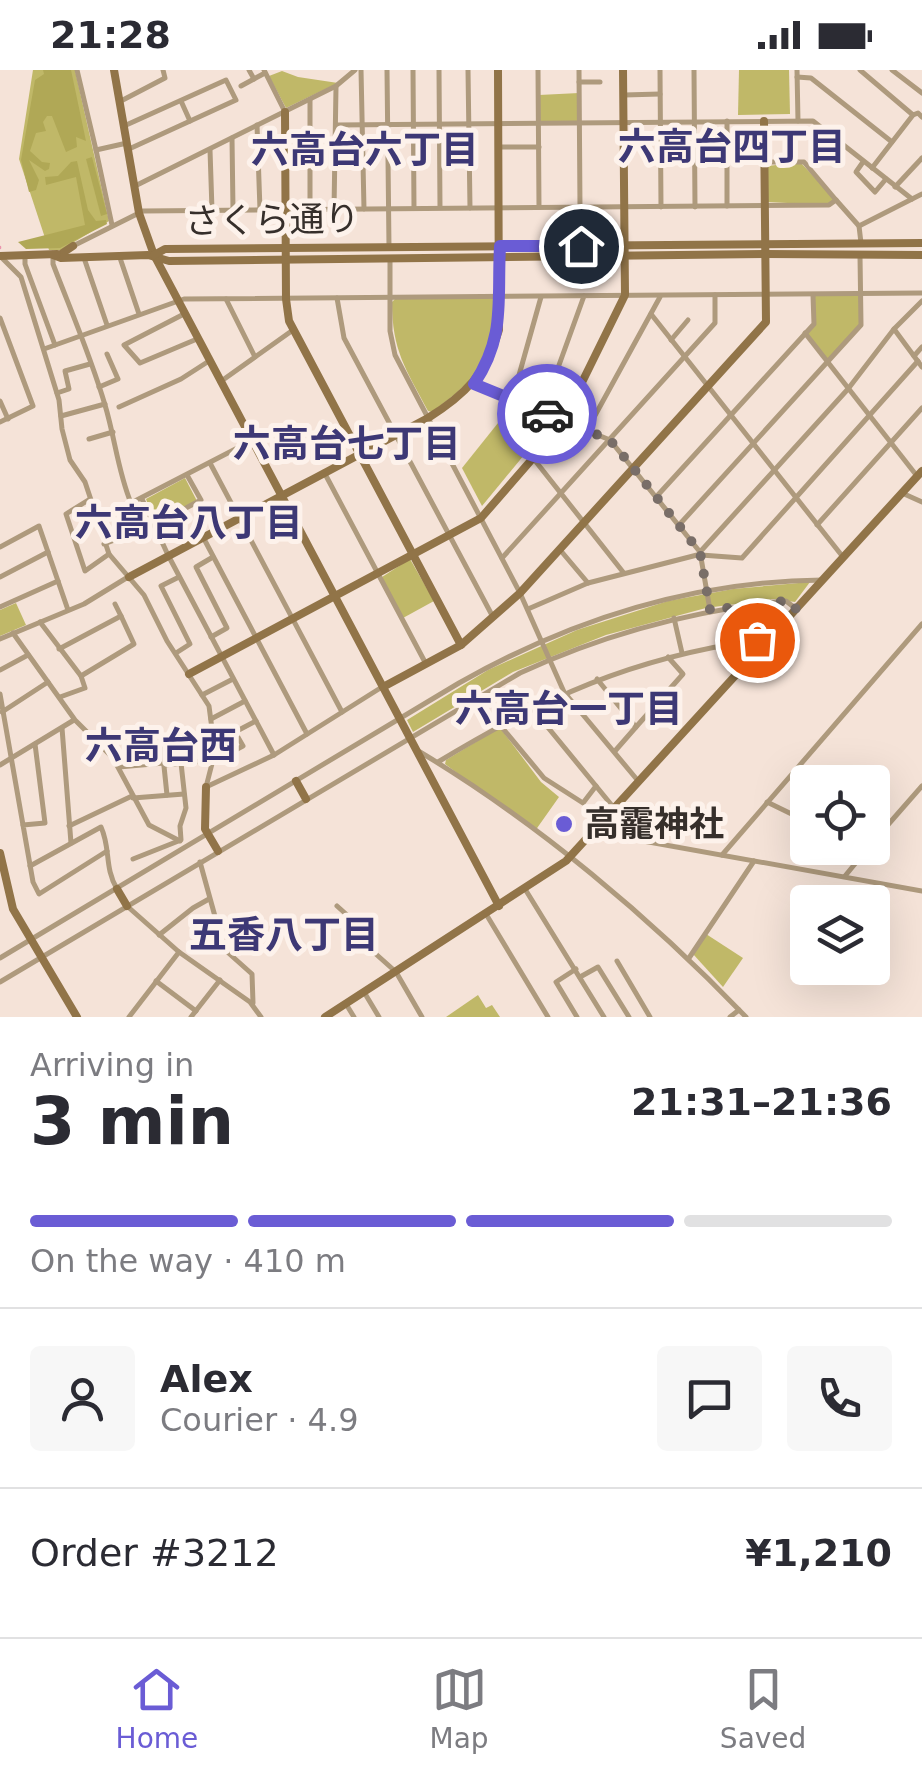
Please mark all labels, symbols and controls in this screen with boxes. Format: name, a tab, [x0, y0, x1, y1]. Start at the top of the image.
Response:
text: 21:28	[50, 13, 171, 57]
district label: 六高台四丁目	[618, 125, 846, 169]
district label: 六高台六丁目	[251, 128, 479, 172]
street label: さくら通り	[184, 198, 360, 242]
pin	[539, 204, 624, 289]
icon: home	[554, 219, 609, 274]
courier	[497, 364, 597, 464]
icon: car	[520, 387, 575, 442]
district label: 六高台七丁目	[233, 422, 461, 466]
district label: 六高台八丁目	[75, 501, 303, 545]
pin	[715, 598, 800, 683]
icon: bag	[730, 613, 785, 668]
district label: 六高台一丁目	[455, 687, 683, 731]
district label: 六高台西	[85, 724, 237, 768]
map controls	[790, 765, 890, 985]
button: locate	[790, 765, 890, 865]
place label: 高靇神社	[584, 804, 724, 844]
marker: 高靇神社	[553, 813, 575, 835]
button: layers	[790, 885, 890, 985]
district label: 五香八丁目	[189, 913, 379, 957]
text: Arriving in	[30, 1046, 194, 1084]
text: 21:31–21:36	[631, 1080, 892, 1124]
text: 3 min	[30, 1084, 234, 1159]
text: On the way · 410 m	[30, 1242, 346, 1280]
button: person	[30, 1346, 135, 1451]
button: chat	[657, 1346, 762, 1451]
button: phone	[787, 1346, 892, 1451]
text: Alex	[160, 1357, 253, 1401]
text: Courier · 4.9	[160, 1401, 359, 1439]
text: Order #3212	[30, 1531, 279, 1575]
text: ¥1,210	[745, 1531, 892, 1575]
tab: Home	[116, 1662, 198, 1755]
tab: Map	[430, 1662, 489, 1755]
tab: Saved	[720, 1662, 806, 1755]

